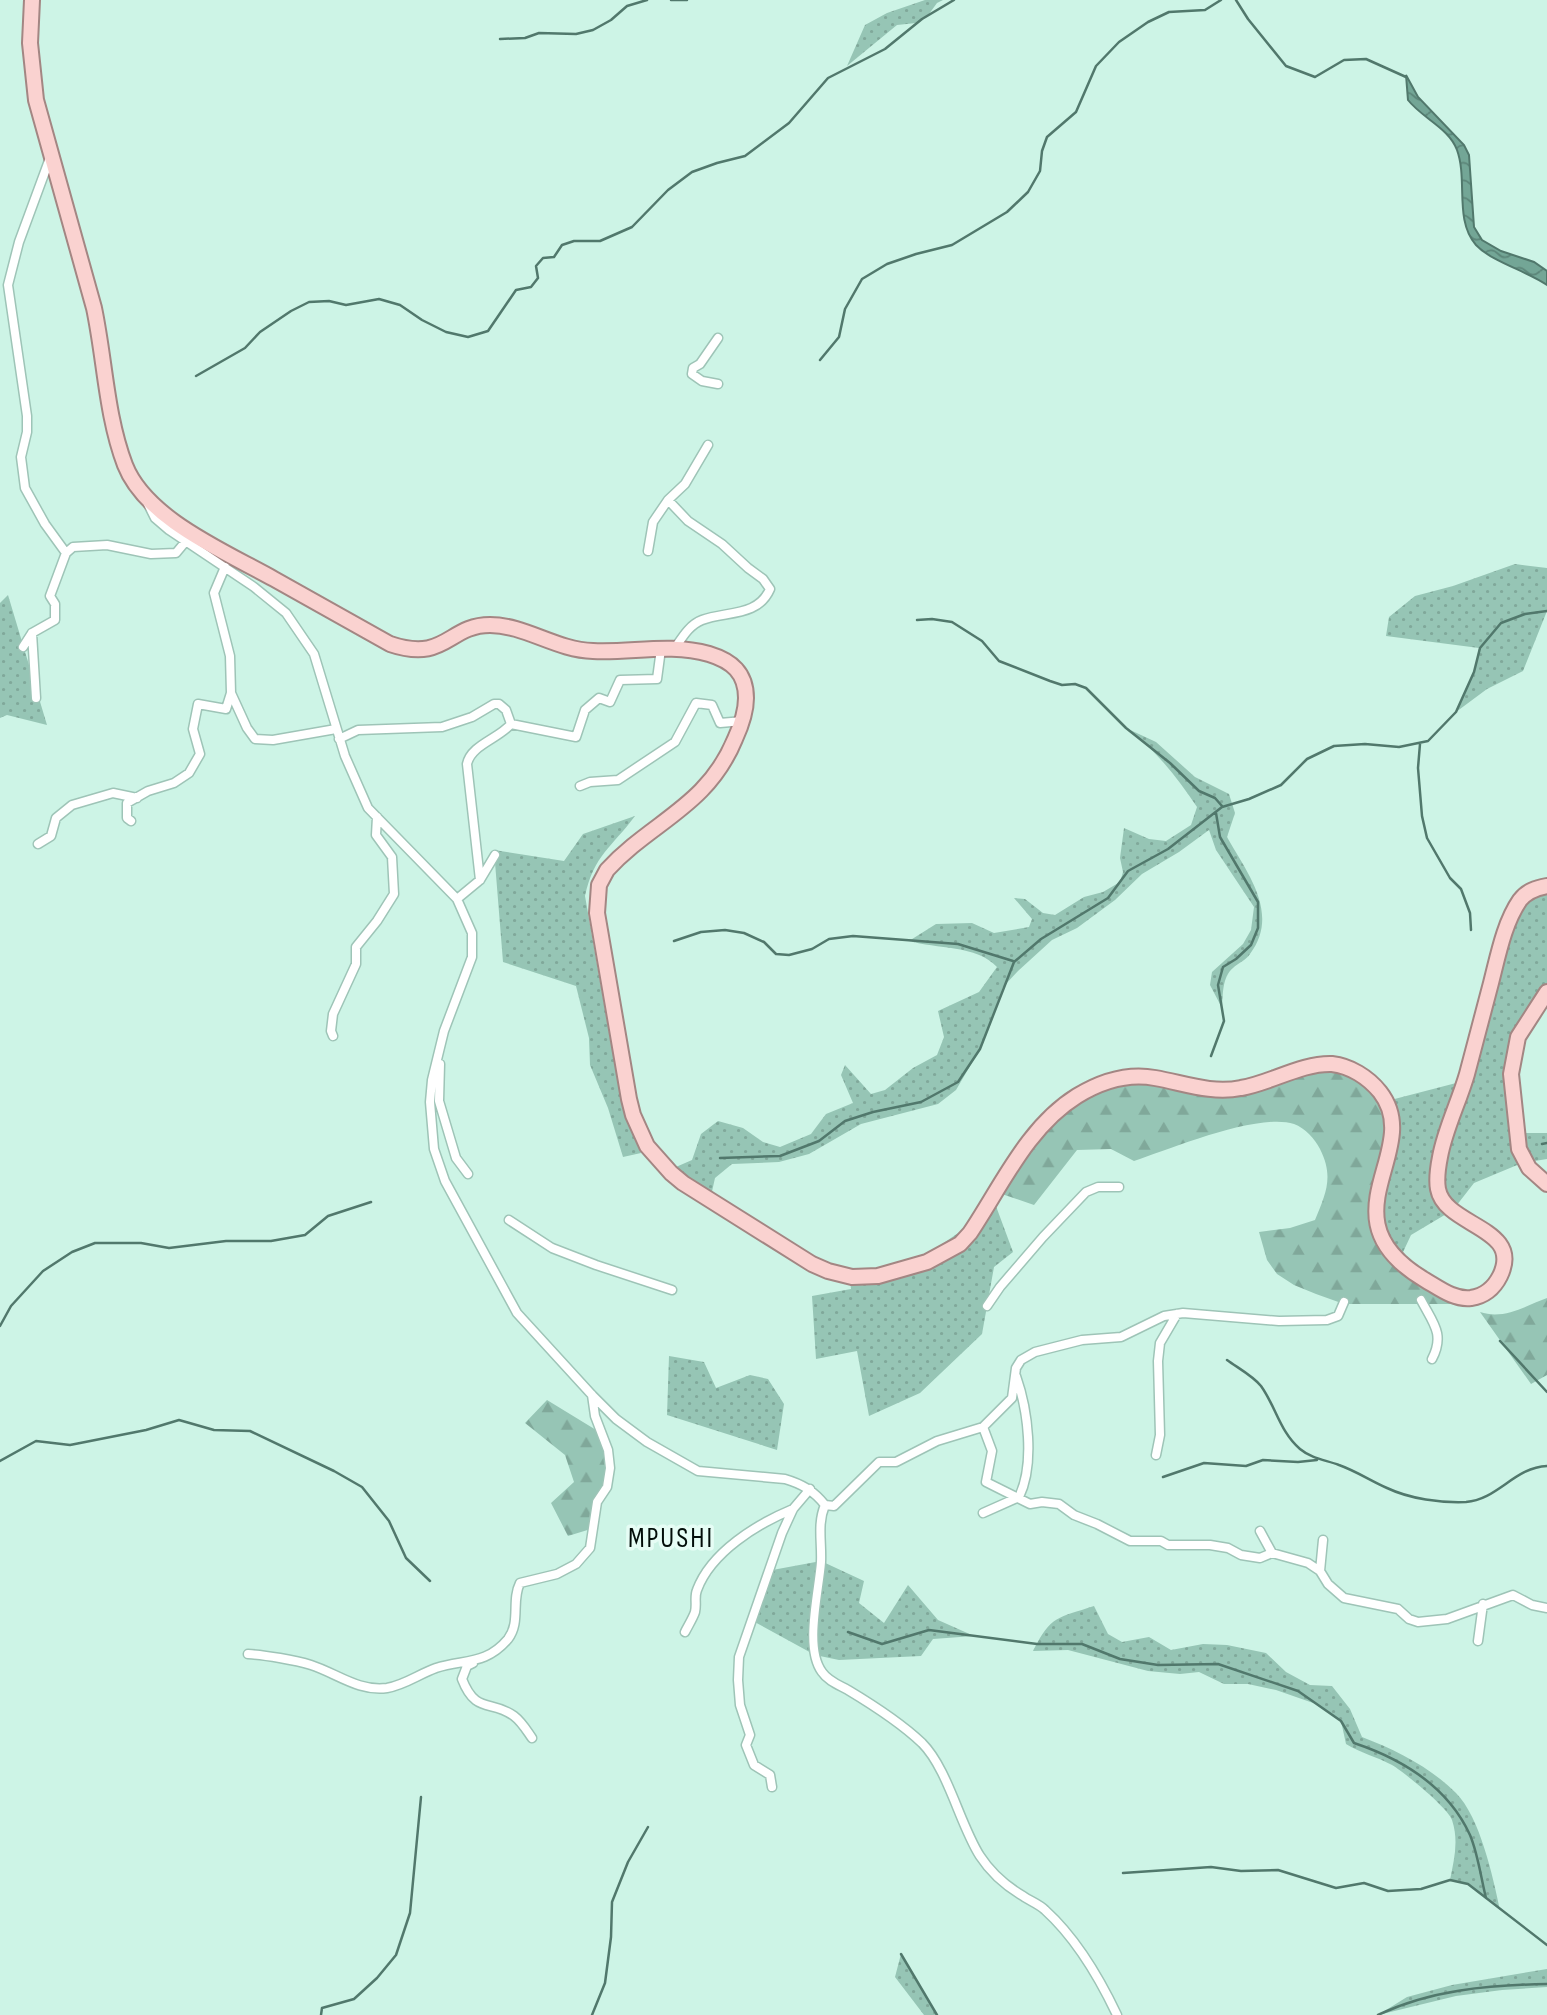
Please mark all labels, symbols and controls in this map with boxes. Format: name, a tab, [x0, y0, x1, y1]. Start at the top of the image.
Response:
district label: MPUSHI	[628, 1522, 714, 1555]

